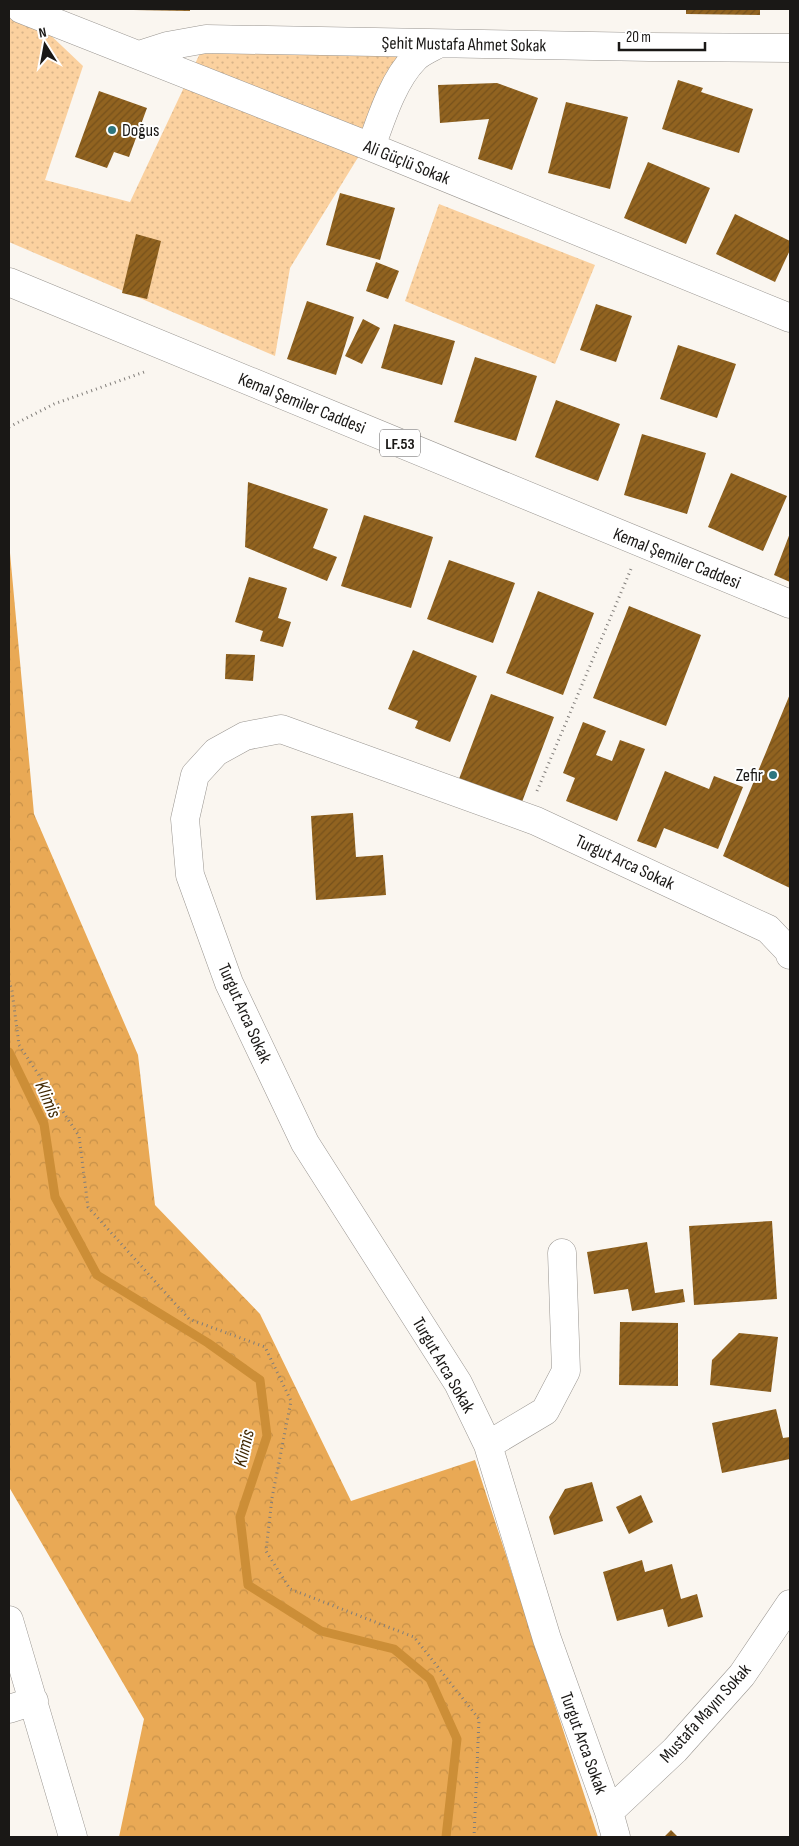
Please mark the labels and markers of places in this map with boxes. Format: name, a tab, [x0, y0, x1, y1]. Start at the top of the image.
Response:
place label: Doğus	[122, 120, 159, 141]
marker: Doğus	[106, 124, 118, 136]
place label: Zefir	[736, 765, 763, 786]
marker: Zefir	[767, 769, 779, 781]

